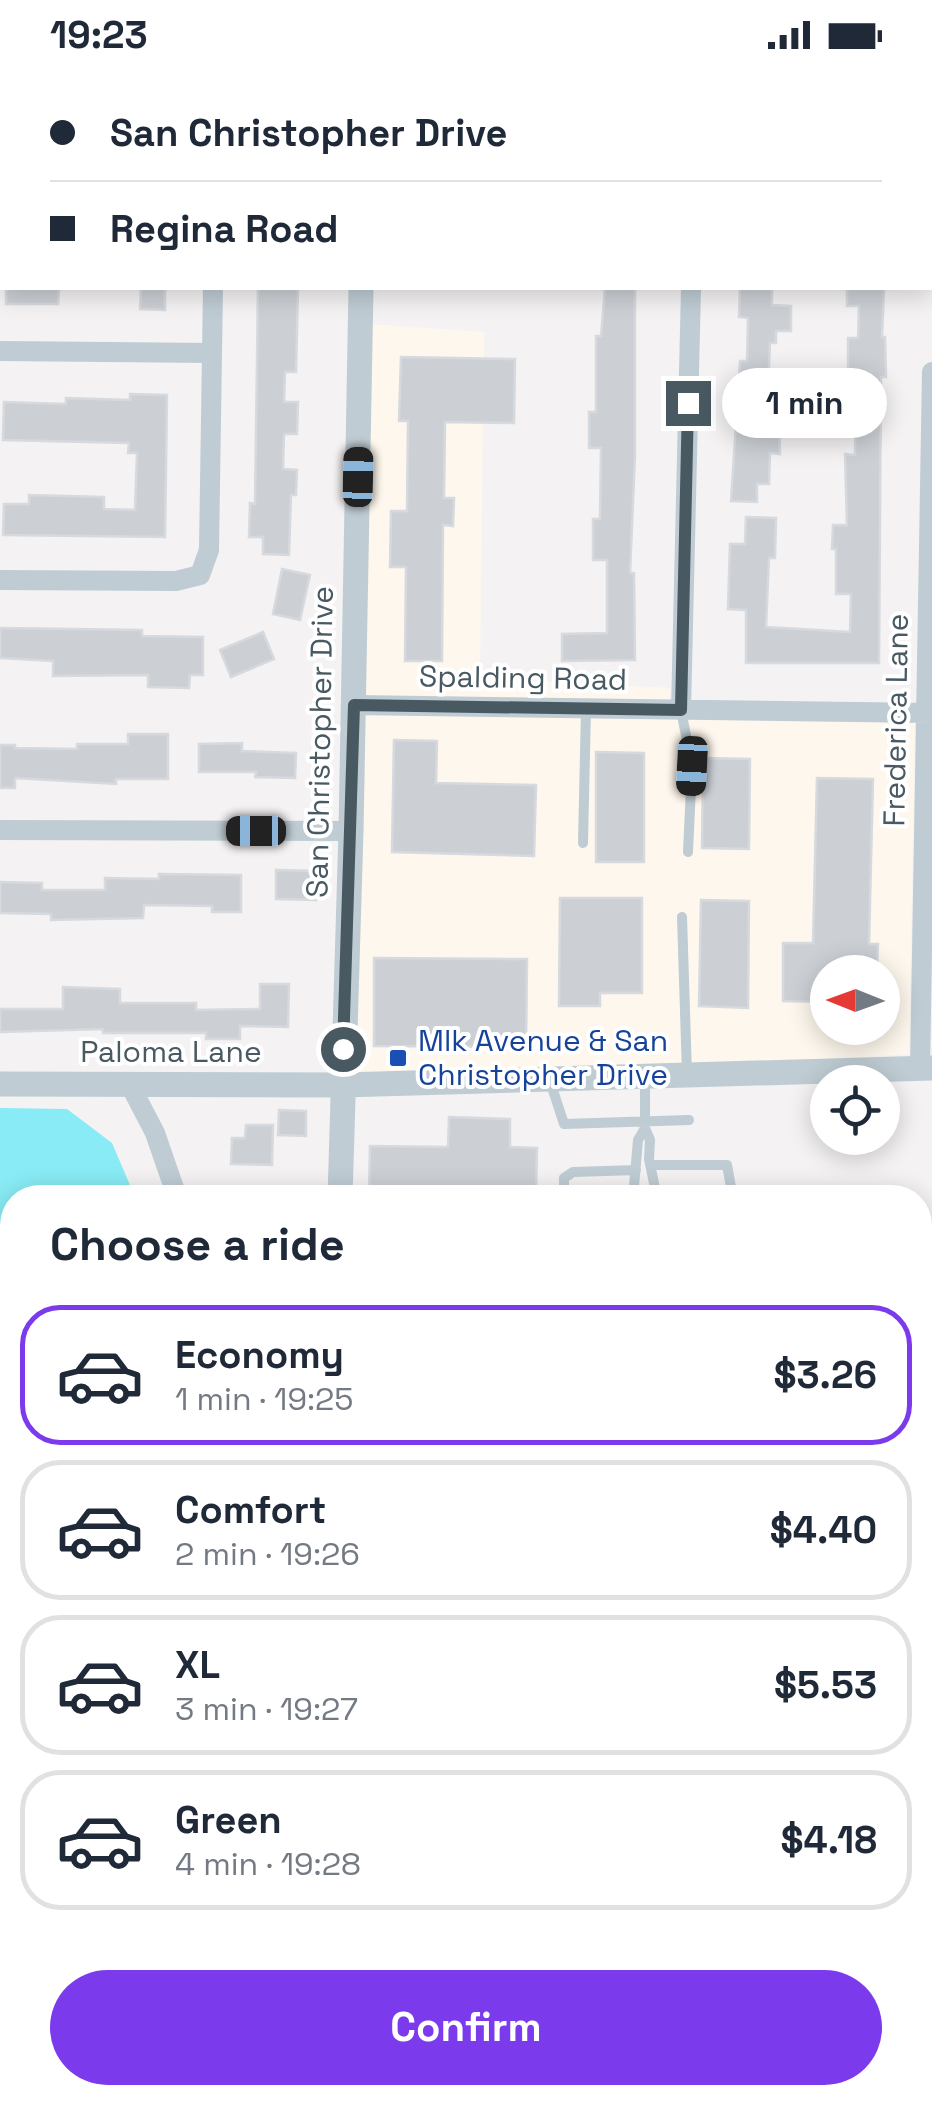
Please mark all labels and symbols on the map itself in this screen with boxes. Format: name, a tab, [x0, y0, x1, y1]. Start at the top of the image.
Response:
callout: 1 min	[723, 368, 888, 438]
route end	[666, 381, 711, 426]
car	[342, 447, 374, 507]
street label: San Christopher Drive	[297, 586, 342, 898]
street label: Frederica Lane	[874, 613, 917, 827]
street label: Spalding Road	[419, 656, 627, 699]
car	[675, 735, 709, 797]
car	[226, 816, 286, 846]
north arrow	[810, 955, 900, 1045]
place label: Mlk Avenue & San Christopher Drive	[418, 1021, 668, 1094]
route start	[321, 1027, 366, 1072]
street label: Paloma Lane	[80, 1032, 262, 1071]
marker: Mlk Avenue & San Christopher Drive	[387, 1047, 409, 1069]

